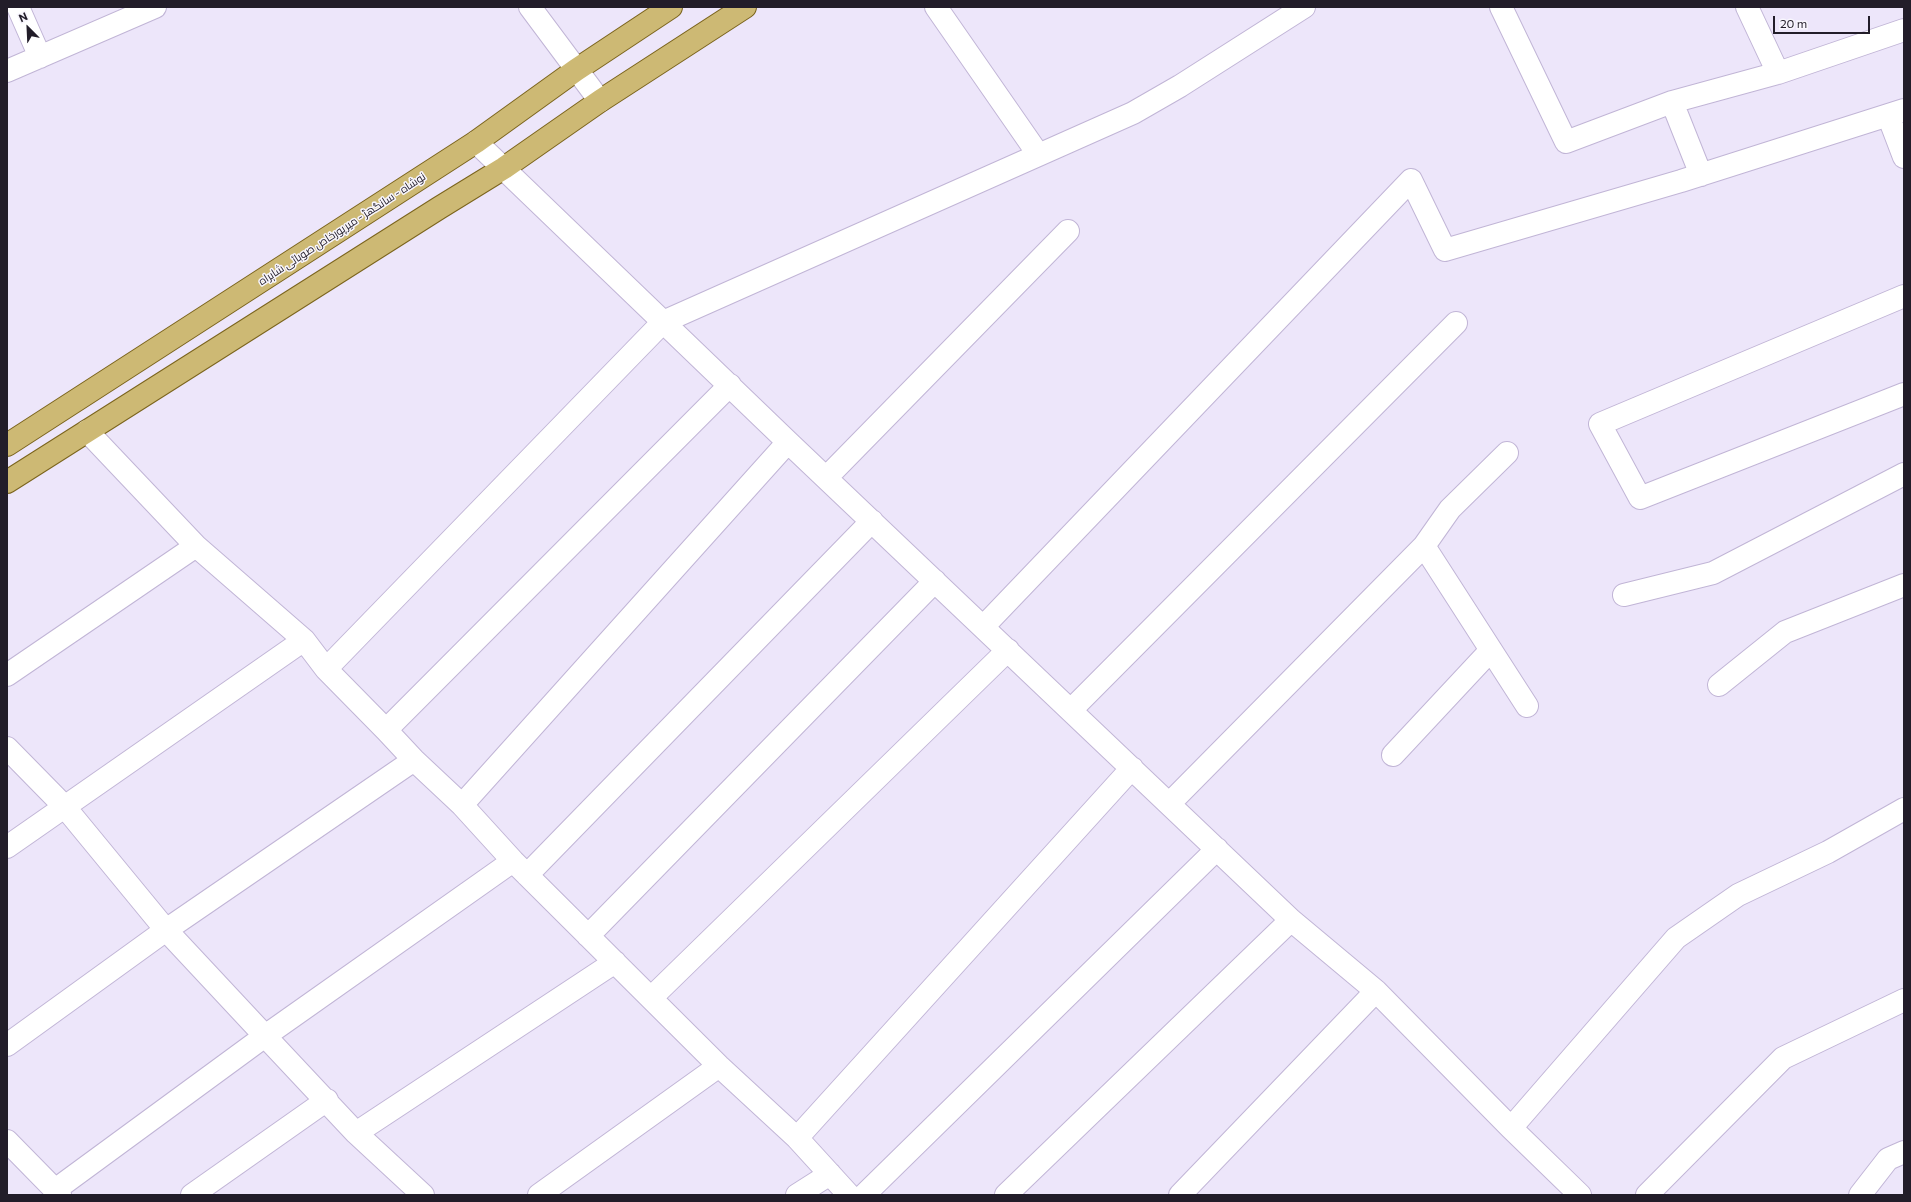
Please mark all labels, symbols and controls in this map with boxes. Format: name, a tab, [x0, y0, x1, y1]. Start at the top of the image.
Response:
north arrow	[8, 8, 48, 48]
scale bar	[1775, 8, 1872, 34]
text: N	[16, 9, 29, 24]
text: 20 m	[1780, 16, 1807, 30]
street label: نوشاہ - سانگھڑ - میرپورخاص صوبائی شاہراہ	[256, 170, 428, 288]

